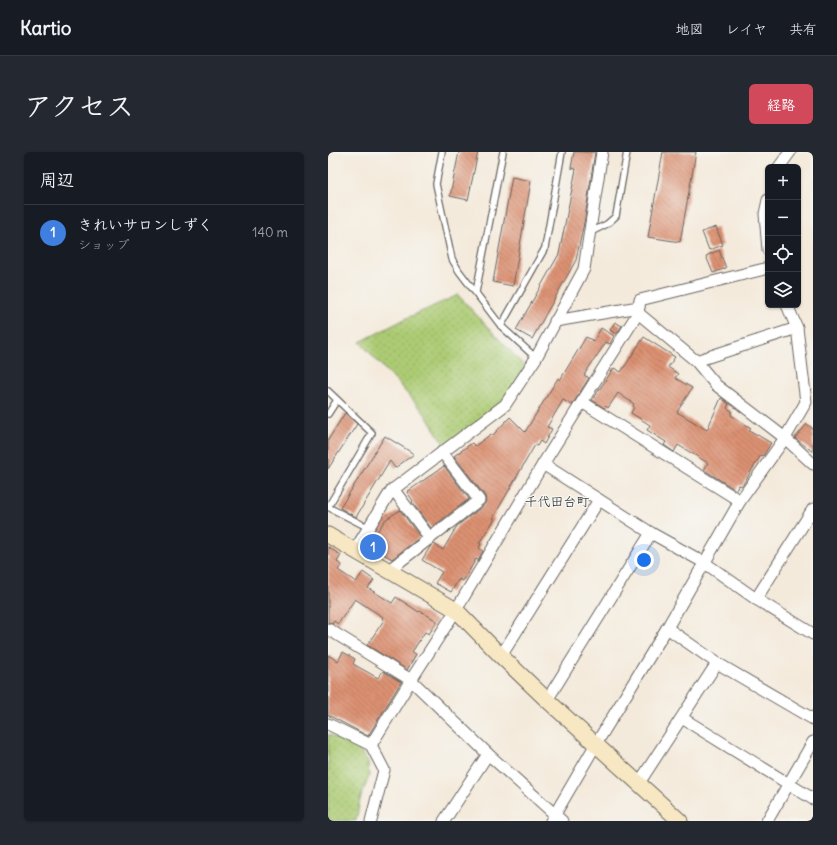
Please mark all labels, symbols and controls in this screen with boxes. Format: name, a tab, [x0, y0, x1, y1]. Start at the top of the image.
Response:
text: Kartio	[20, 16, 72, 40]
text: 地図	[676, 20, 704, 38]
text: レイヤ	[726, 20, 767, 38]
text: 共有	[789, 20, 817, 38]
button: 経路	[749, 84, 813, 124]
text: アクセス	[24, 88, 134, 124]
map controls	[765, 164, 801, 308]
button: +	[765, 164, 801, 200]
text: 周辺	[40, 169, 74, 191]
button: −	[765, 200, 801, 236]
text: きれいサロンしずく	[78, 215, 213, 234]
text: 1	[50, 224, 56, 241]
text: 140 m	[252, 224, 288, 241]
text: ショップ	[78, 236, 129, 253]
button: locate	[765, 236, 801, 272]
button: layers	[765, 272, 801, 308]
district label: 千代田台町	[524, 493, 590, 510]
pin: 1	[360, 532, 386, 562]
your location	[634, 550, 654, 570]

